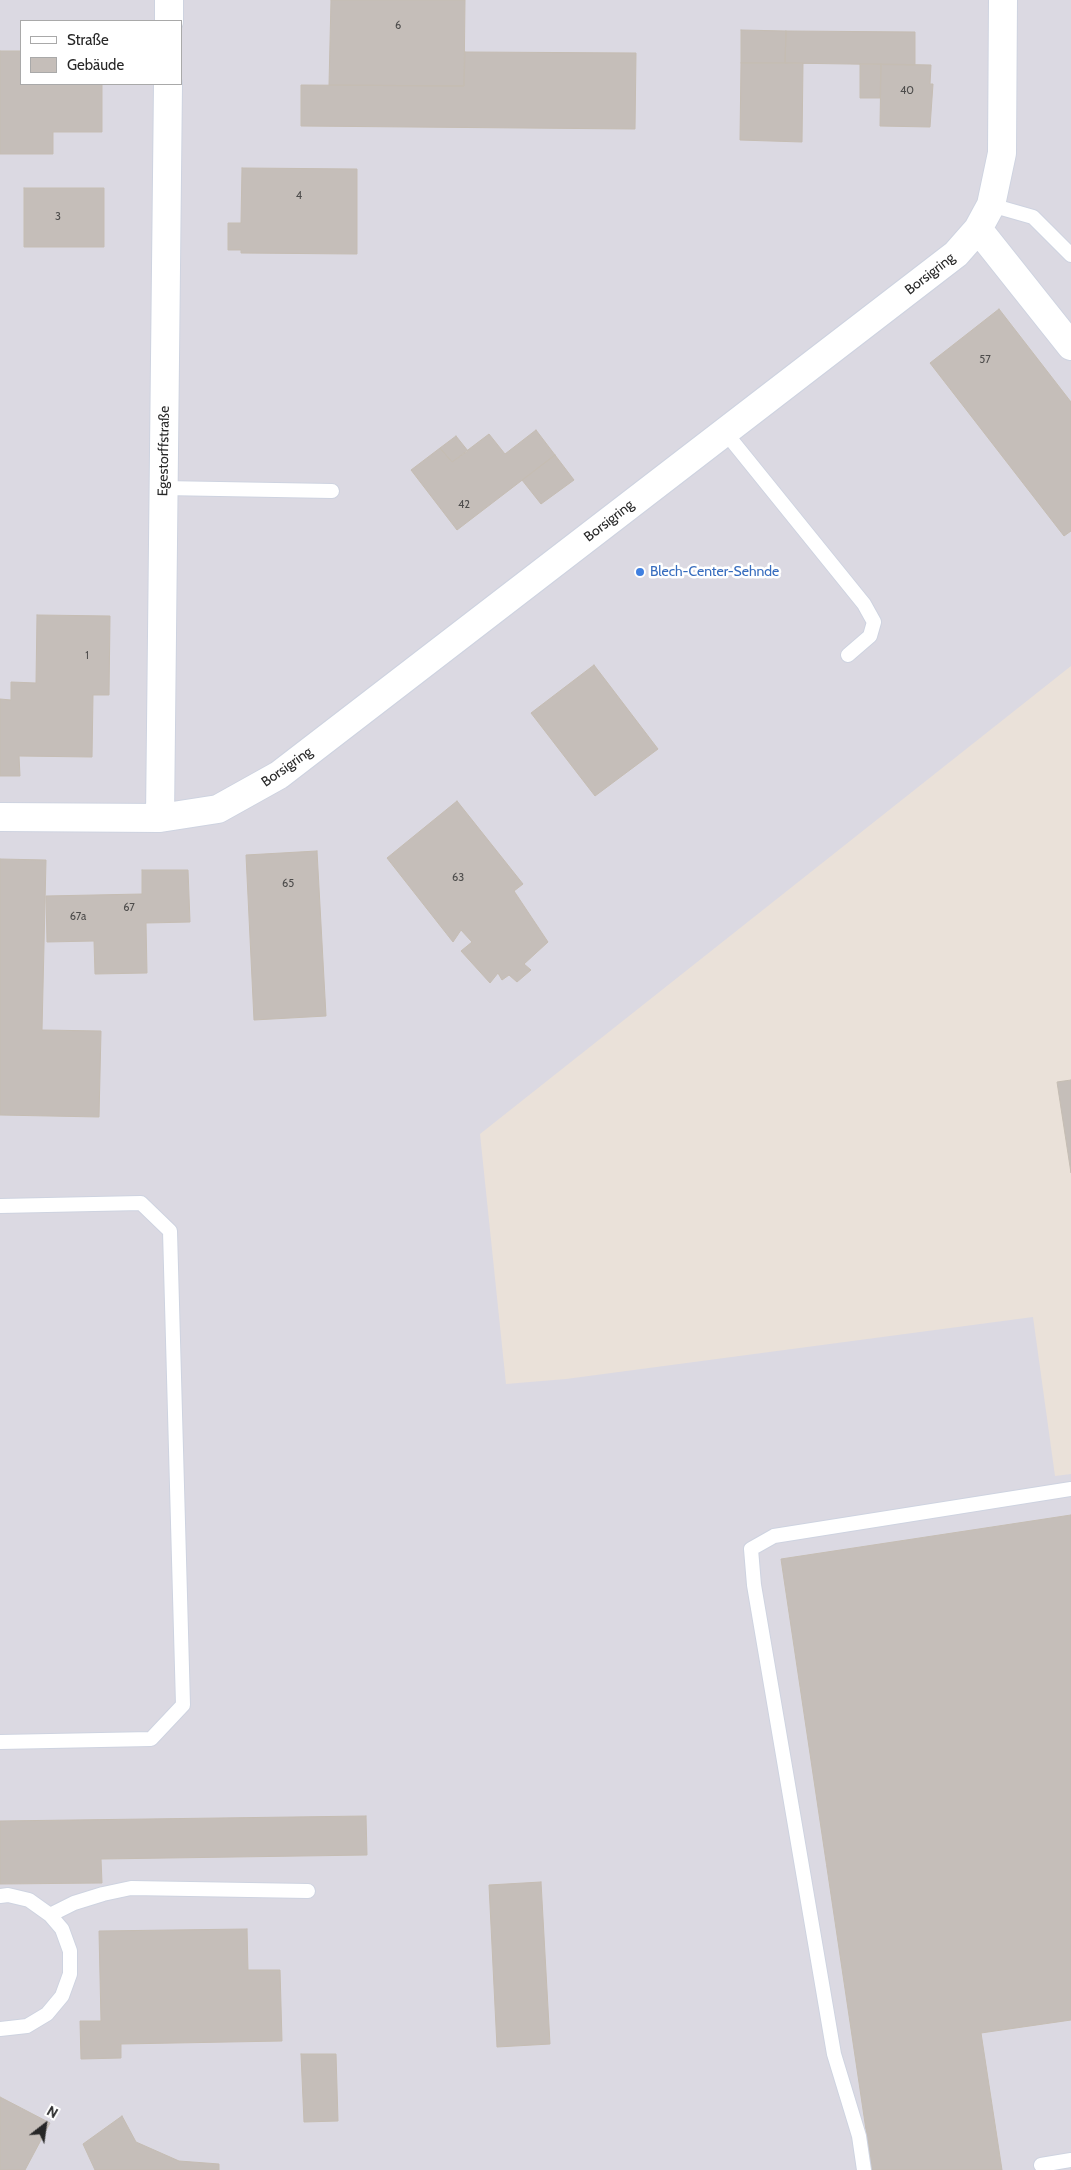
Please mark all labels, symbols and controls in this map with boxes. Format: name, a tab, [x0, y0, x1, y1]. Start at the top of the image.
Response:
house number: 6	[395, 19, 401, 33]
legend	[20, 20, 182, 85]
text: Straße	[67, 31, 109, 49]
text: Gebäude	[67, 56, 124, 74]
house number: 40	[900, 84, 914, 98]
house number: 4	[296, 189, 302, 203]
house number: 3	[55, 210, 61, 224]
street label: Borsigring	[902, 249, 958, 299]
house number: 57	[979, 353, 991, 367]
street label: Egestorffstraße	[155, 406, 173, 496]
street label: Borsigring	[581, 496, 637, 546]
house number: 42	[458, 498, 470, 512]
place label: Blech-Center-Sehnde	[650, 564, 779, 580]
marker: Blech-Center-Sehnde	[634, 566, 646, 578]
house number: 1	[85, 649, 89, 663]
street label: Borsigring	[258, 743, 316, 791]
house number: 63	[452, 871, 464, 885]
house number: 65	[282, 877, 294, 891]
house number: 67	[123, 901, 135, 915]
house number: 67a	[70, 910, 86, 924]
north arrow	[20, 2100, 70, 2150]
text: N	[44, 2102, 61, 2122]

